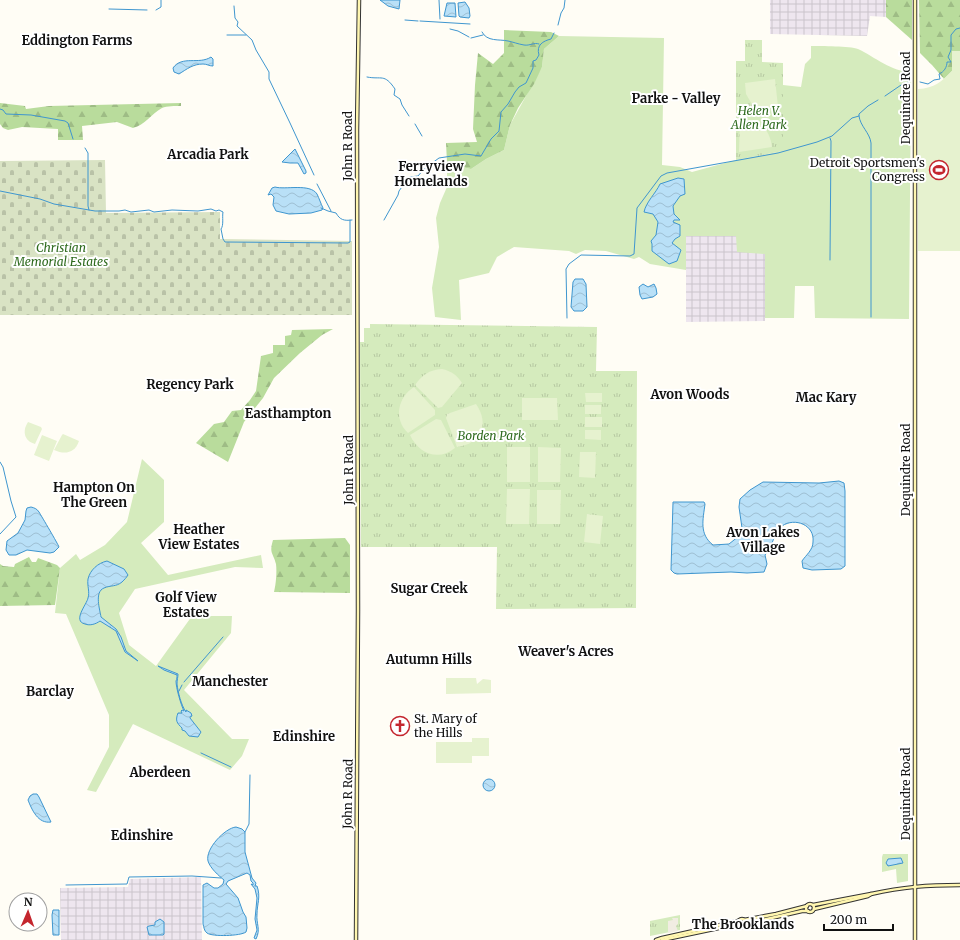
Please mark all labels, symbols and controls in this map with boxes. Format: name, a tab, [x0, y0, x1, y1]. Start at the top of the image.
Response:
district label: Eddington Farms	[21, 32, 133, 49]
street label: Dequindre Road	[898, 52, 913, 144]
district label: Parke - Valley	[632, 90, 721, 107]
park label: Helen V. Allen Park	[730, 103, 787, 132]
street label: John R Road	[340, 111, 355, 182]
district label: Arcadia Park	[166, 146, 249, 163]
place label: Detroit Sportsmen's Congress	[810, 155, 925, 184]
district label: Ferryview Homelands	[394, 158, 468, 190]
sports icon: Detroit Sportsmen's Congress	[928, 159, 950, 181]
park label: Christian Memorial Estates	[13, 240, 108, 269]
district label: Regency Park	[146, 376, 234, 393]
district label: Avon Woods	[649, 386, 730, 403]
district label: Mac Kary	[795, 389, 857, 406]
district label: Easthampton	[245, 405, 331, 422]
street label: Dequindre Road	[898, 424, 913, 516]
park label: Borden Park	[458, 428, 525, 443]
street label: John R Road	[341, 435, 356, 506]
district label: Hampton On The Green	[53, 479, 135, 511]
district label: Heather View Estates	[158, 521, 240, 553]
district label: Avon Lakes Village	[725, 524, 800, 556]
district label: Sugar Creek	[390, 580, 468, 597]
district label: Golf View Estates	[155, 589, 217, 621]
district label: Weaver's Acres	[517, 643, 614, 660]
district label: Autumn Hills	[385, 651, 472, 668]
district label: Manchester	[192, 673, 268, 690]
district label: Barclay	[26, 683, 74, 700]
place label: St. Mary of the Hills	[414, 711, 477, 740]
church icon: St. Mary of the Hills	[389, 715, 411, 737]
district label: Edinshire	[273, 728, 335, 745]
street label: Dequindre Road	[898, 748, 913, 840]
street label: John R Road	[339, 759, 356, 830]
district label: Aberdeen	[128, 764, 191, 781]
district label: Edinshire	[111, 827, 173, 844]
north arrow	[8, 892, 48, 932]
text: N	[24, 895, 33, 909]
scale bar	[824, 906, 893, 932]
text: 200 m	[830, 912, 867, 927]
district label: The Brooklands	[692, 916, 794, 933]

